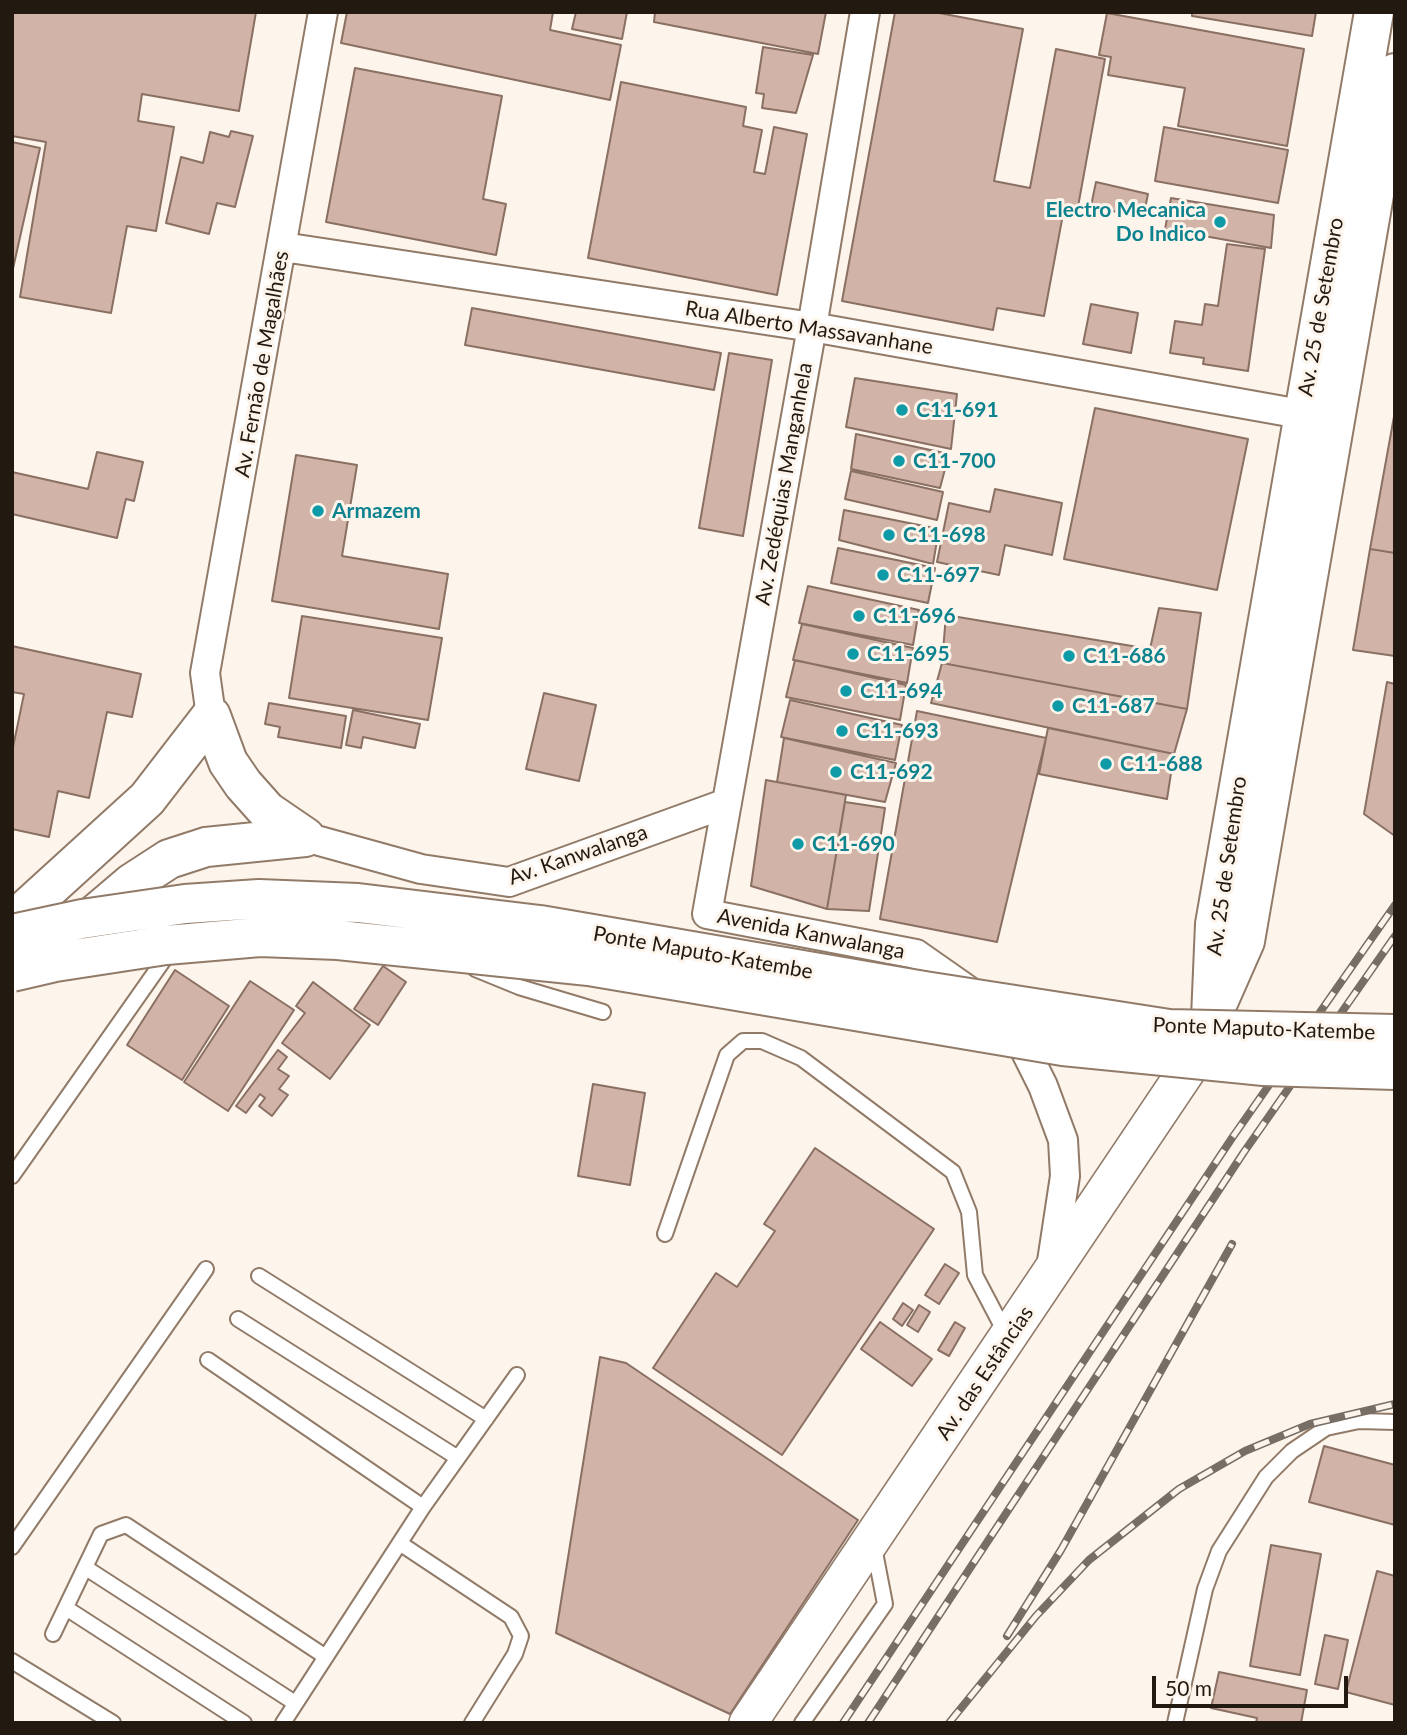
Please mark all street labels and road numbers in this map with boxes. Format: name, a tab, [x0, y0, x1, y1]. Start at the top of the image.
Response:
street label: Av. 25 de Setembro	[1293, 216, 1349, 398]
street label: Av. Fernão de Magalhães	[230, 249, 294, 479]
street label: Rua Alberto Massavanhane	[683, 296, 935, 360]
street label: Av. Zedéquias Manganhela	[750, 361, 818, 607]
street label: Av. 25 de Setembro	[1202, 775, 1252, 957]
street label: Av. Kanwalanga	[505, 819, 651, 891]
street label: Avenida Kanwalanga	[715, 903, 907, 965]
street label: Ponte Maputo-Katembe	[591, 921, 815, 985]
street label: Ponte Maputo-Katembe	[1152, 1013, 1376, 1045]
street label: Av. das Estâncias	[931, 1301, 1039, 1445]

